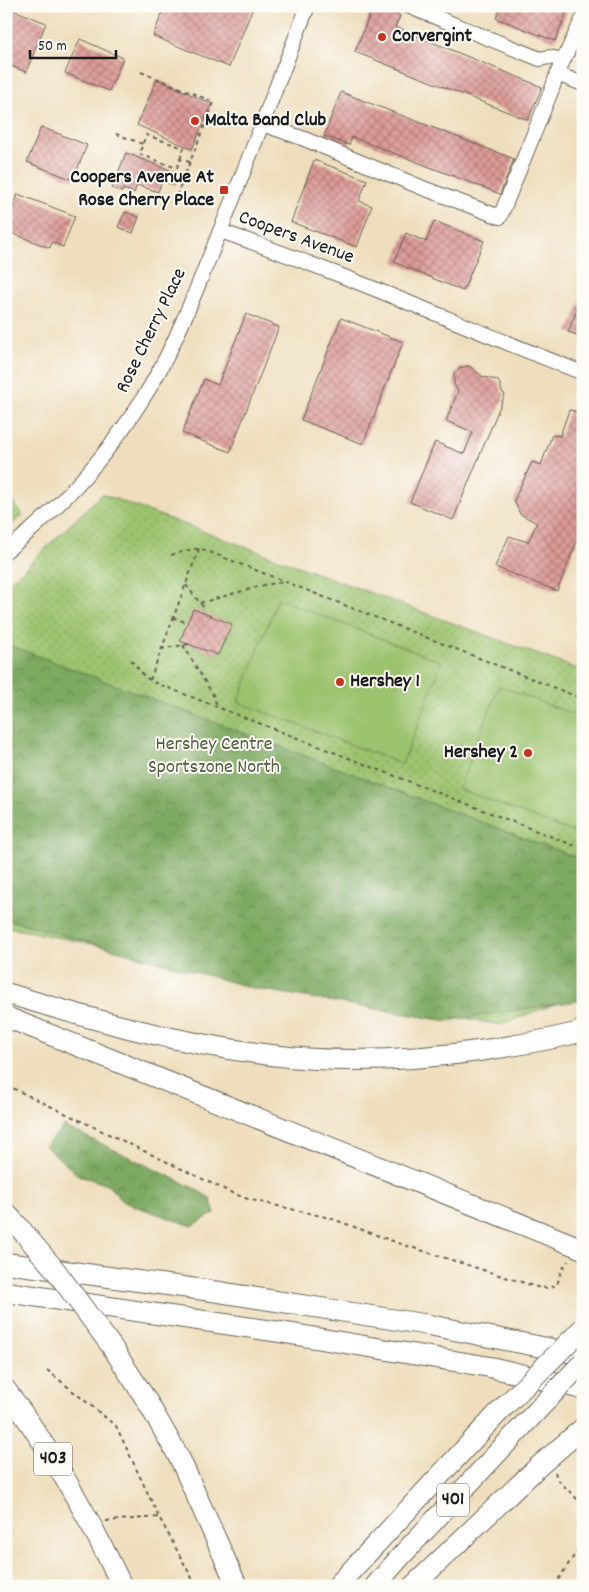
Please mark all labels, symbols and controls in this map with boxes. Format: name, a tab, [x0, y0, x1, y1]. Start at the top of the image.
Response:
place label: Corvergint	[392, 23, 472, 51]
scale bar	[30, 28, 116, 60]
marker: Corvergint	[376, 31, 388, 43]
text: 50 m	[38, 36, 67, 58]
place label: Malta Band Club	[205, 107, 327, 135]
marker: Malta Band Club	[189, 115, 201, 127]
place label: Coopers Avenue At Rose Cherry Place	[70, 164, 215, 215]
marker: Coopers Avenue At Rose Cherry Place	[218, 184, 230, 196]
street label: Coopers Avenue	[234, 204, 358, 272]
street label: Rose Cherry Place	[110, 264, 194, 398]
place label: Hershey 1	[350, 668, 420, 696]
marker: Hershey 1	[334, 676, 346, 688]
park label: Hershey Centre Sportszone North	[148, 731, 280, 782]
place label: Hershey 2	[444, 739, 518, 767]
marker: Hershey 2	[522, 747, 534, 759]
road number: 403	[34, 1442, 72, 1476]
road number: 401	[437, 1484, 469, 1516]

